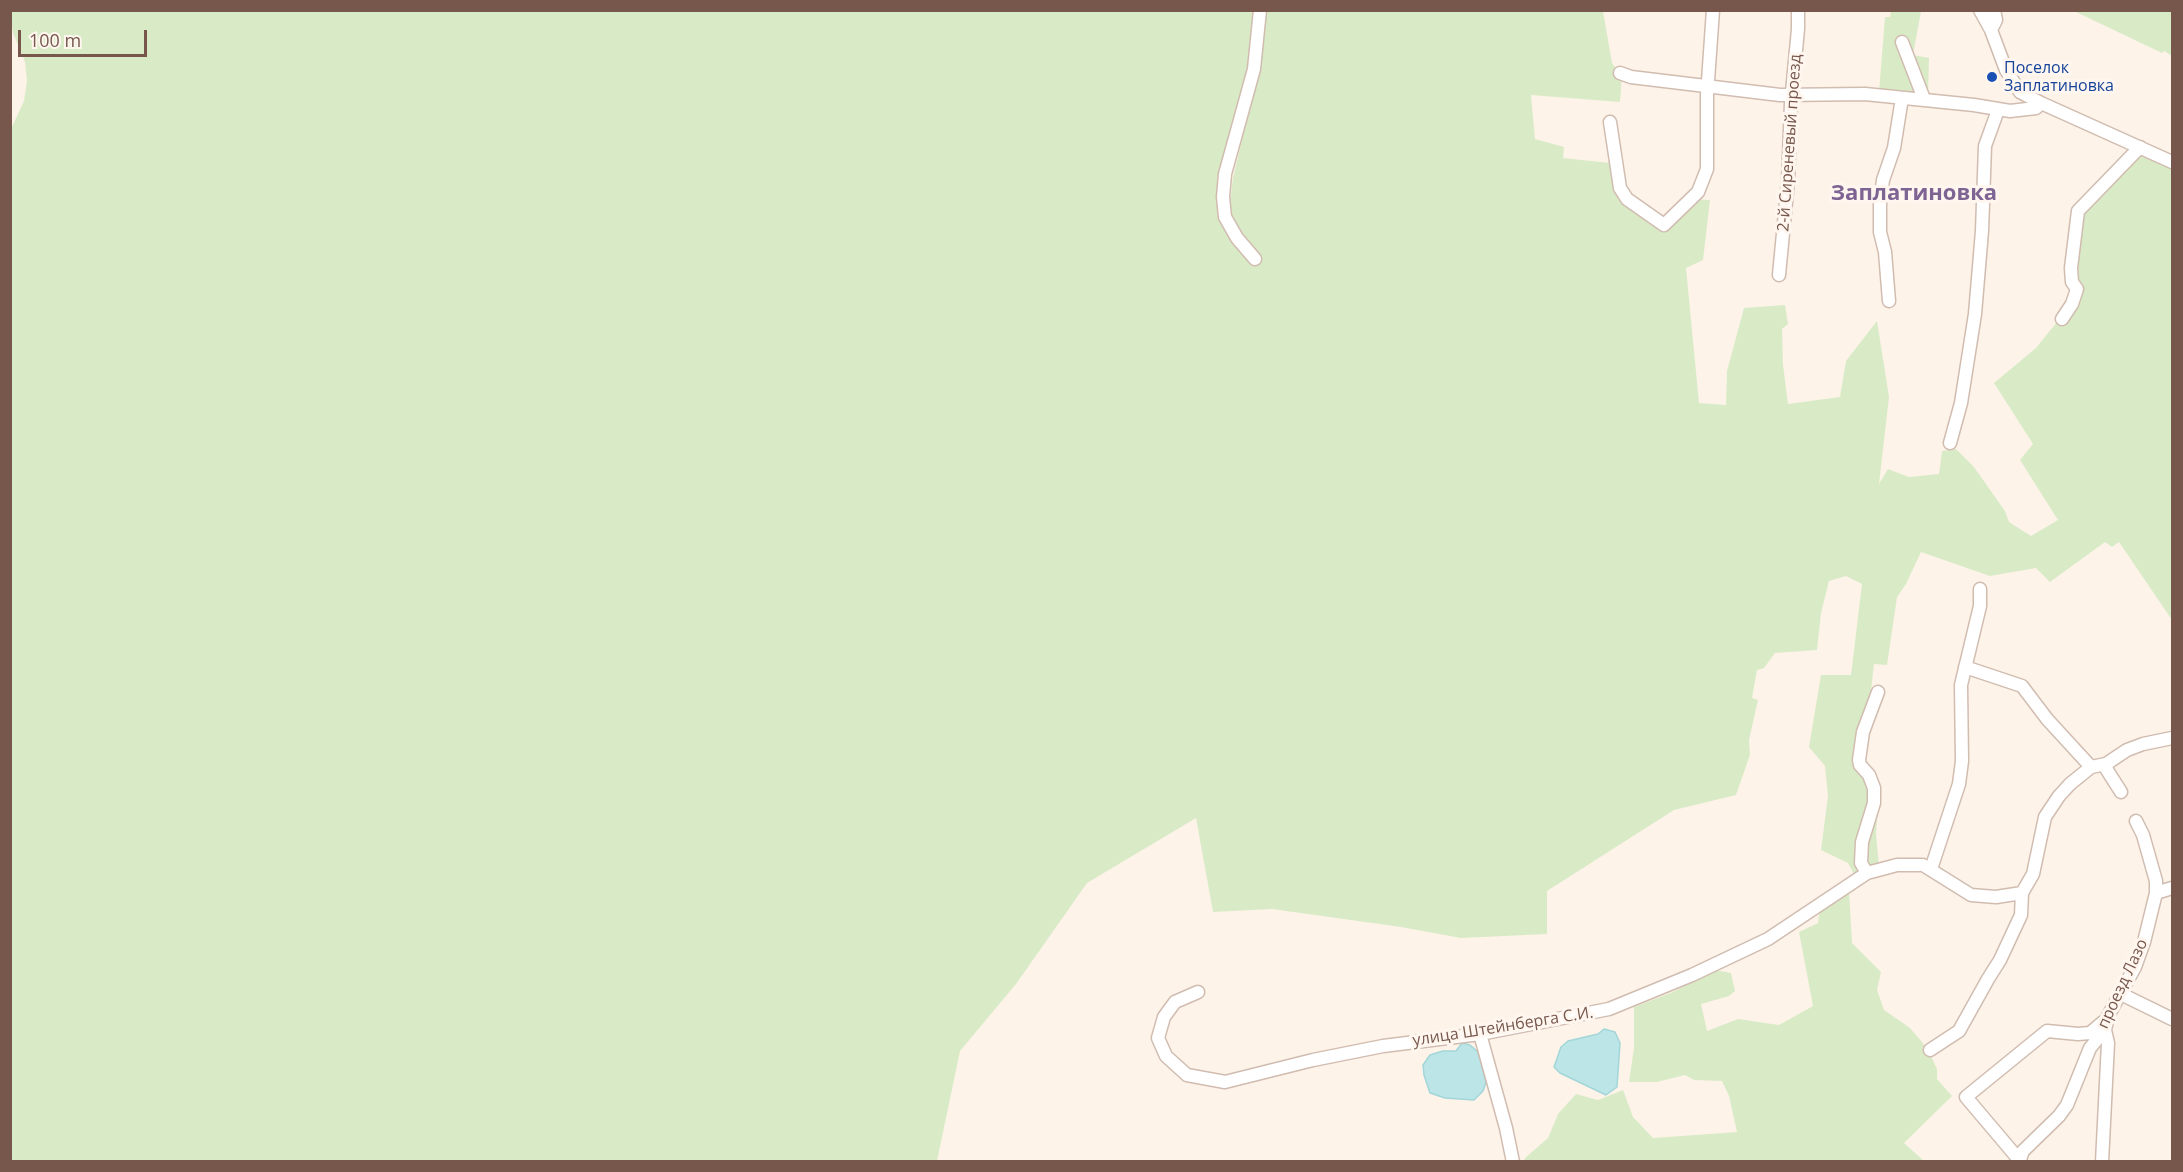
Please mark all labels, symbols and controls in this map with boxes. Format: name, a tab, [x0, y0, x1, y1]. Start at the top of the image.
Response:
scale bar	[21, 18, 150, 56]
text: 100 m	[29, 28, 81, 52]
street label: 2-й Сиреневый проезд	[1774, 54, 1806, 232]
place label: Поселок Заплатиновка	[2004, 58, 2114, 96]
marker: Поселок Заплатиновка	[1985, 70, 1999, 84]
district label: Заплатиновка	[1831, 181, 1997, 207]
street label: проезд Лазо	[2094, 936, 2152, 1032]
street label: улица Штейнберга С.И.	[1411, 1003, 1595, 1051]

